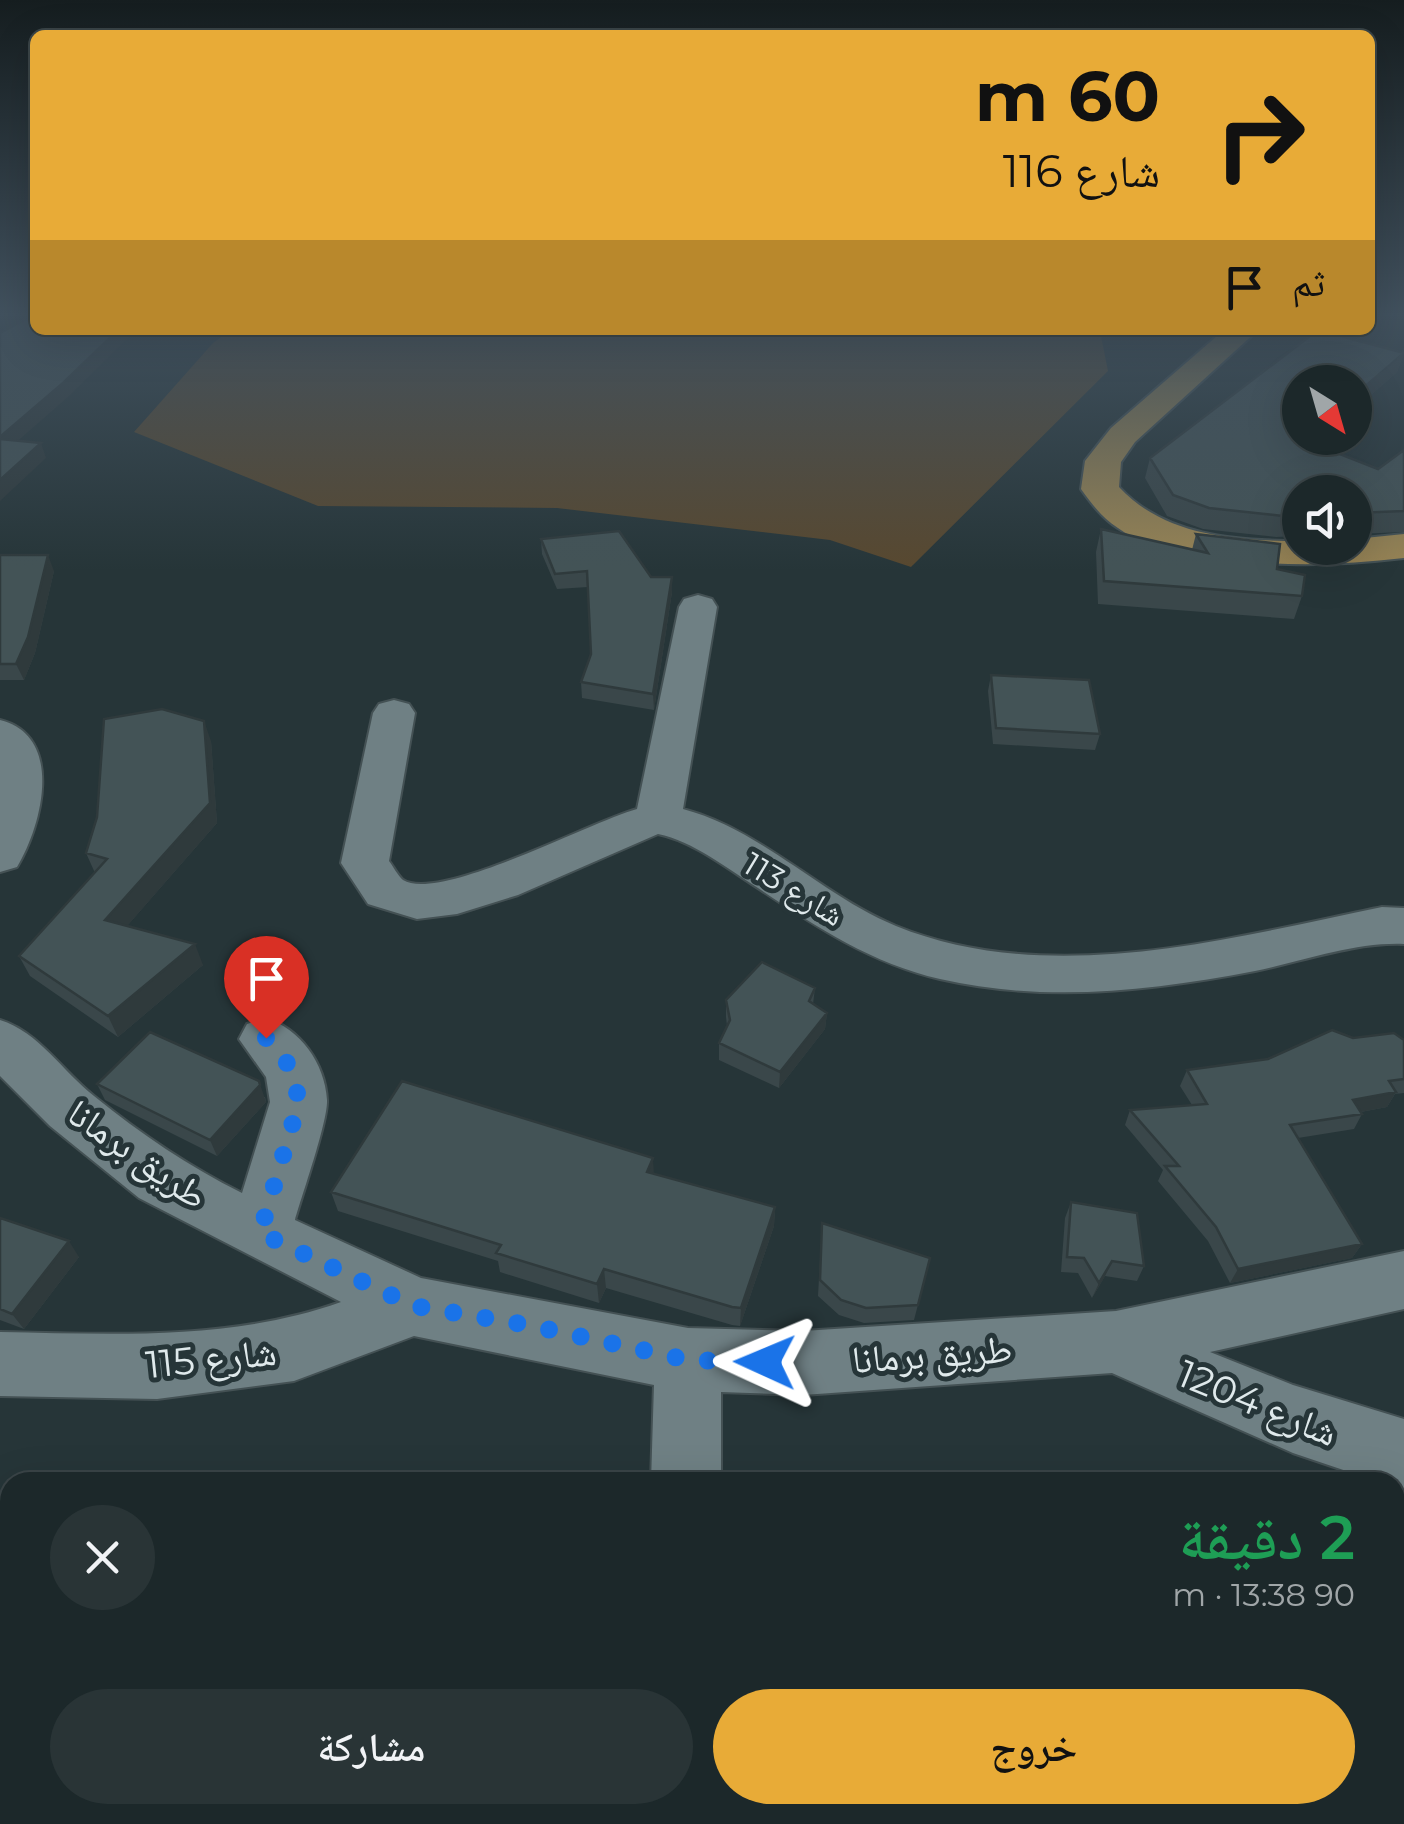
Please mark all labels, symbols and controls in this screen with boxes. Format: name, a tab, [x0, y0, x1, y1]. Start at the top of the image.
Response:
text: 60 m	[975, 53, 1160, 139]
icon: right	[1195, 70, 1325, 200]
text: شارع 116	[1003, 143, 1160, 198]
text: ثم	[1292, 259, 1325, 306]
icon: arrive	[1217, 260, 1272, 315]
north arrow	[1282, 365, 1372, 455]
map controls	[1282, 365, 1372, 565]
button: sound	[1282, 475, 1372, 565]
street label: شارع 113	[736, 844, 851, 935]
pin	[224, 936, 309, 1039]
icon: arrive	[239, 951, 294, 1006]
street label: طريق برمانا	[59, 1089, 217, 1219]
position arrow	[713, 1310, 817, 1414]
street label: طريق برمانا	[850, 1325, 1014, 1383]
street label: شارع 115	[143, 1328, 279, 1389]
street label: شارع 1204	[1171, 1350, 1345, 1457]
text: 2 دقيقة	[1179, 1501, 1355, 1574]
button: close	[50, 1505, 155, 1610]
text: 90 m · 13:38	[1172, 1575, 1355, 1614]
button: مشاركة	[50, 1689, 693, 1804]
button: خروج	[713, 1689, 1355, 1804]

